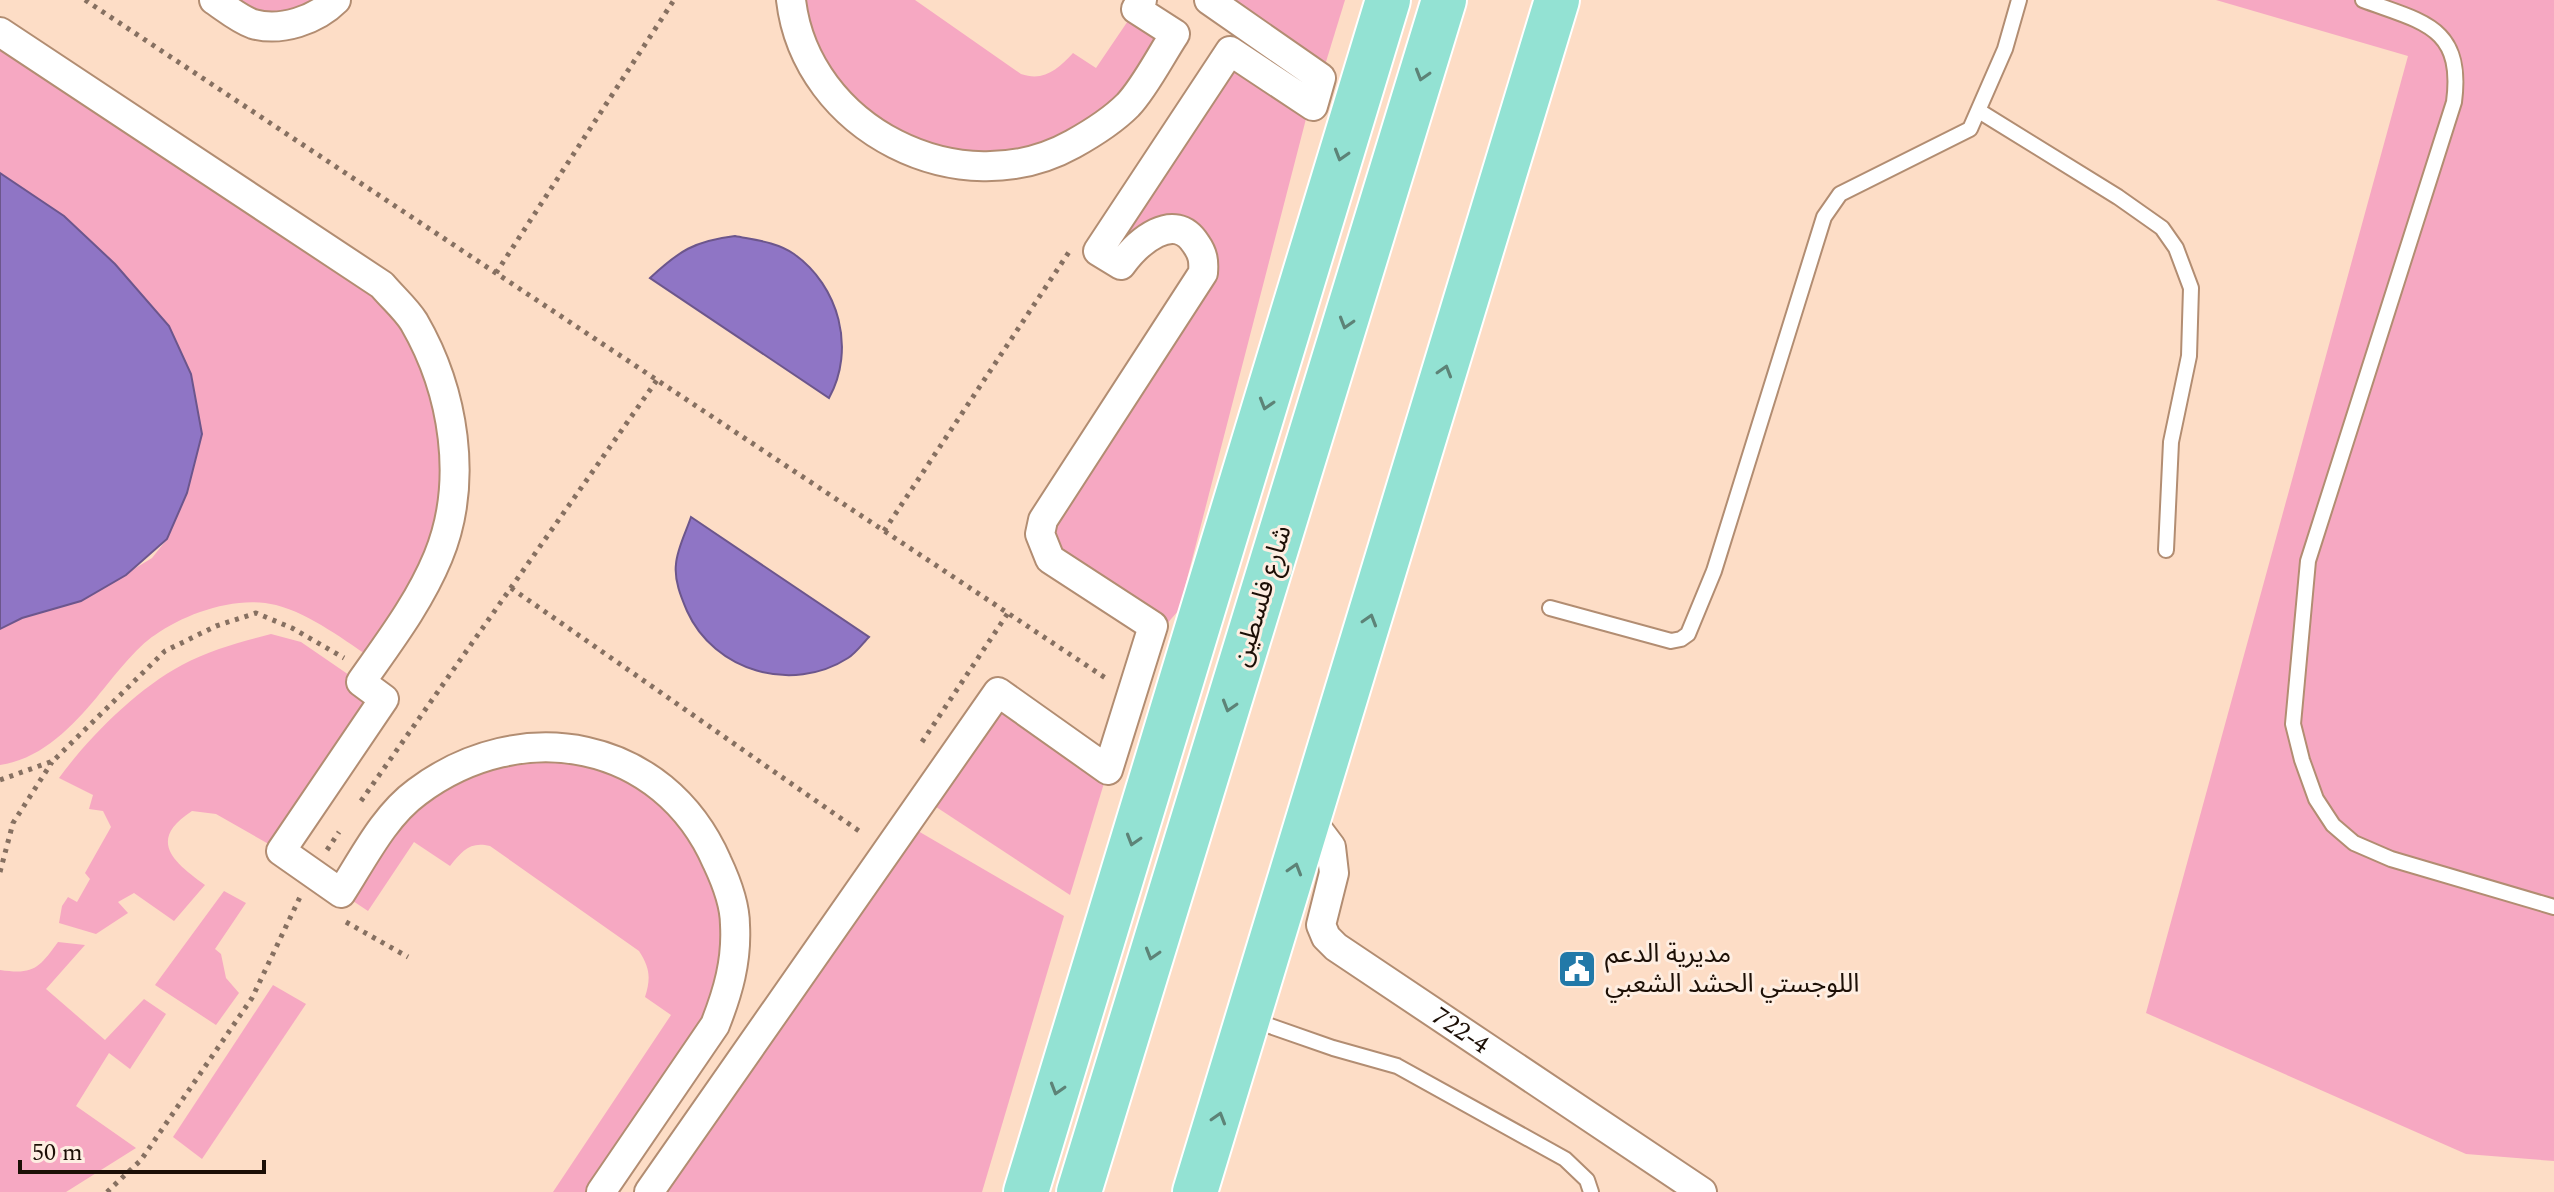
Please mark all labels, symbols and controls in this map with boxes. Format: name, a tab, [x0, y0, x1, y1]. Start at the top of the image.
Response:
one-way arrow	[1415, 67, 1431, 81]
one-way arrow	[1334, 148, 1350, 161]
one-way arrow	[1339, 316, 1355, 330]
one-way arrow	[1436, 365, 1452, 379]
one-way arrow	[1259, 396, 1275, 410]
street label: شارع فلسطين	[1222, 520, 1302, 672]
one-way arrow	[1361, 614, 1377, 627]
one-way arrow	[1222, 698, 1238, 712]
one-way arrow	[1126, 833, 1142, 846]
one-way arrow	[1286, 863, 1302, 876]
place label: مديرية الدعم اللوجستي الحشد الشعبي	[1605, 934, 1859, 1004]
one-way arrow	[1145, 947, 1161, 961]
public building icon: مديرية الدعم اللوجستي الحشد الشعبي	[1556, 948, 1598, 990]
street label: 722-4	[1424, 997, 1498, 1064]
one-way arrow	[1050, 1081, 1066, 1095]
one-way arrow	[1210, 1111, 1226, 1125]
scale bar	[20, 1124, 264, 1174]
text: 50 m	[32, 1135, 83, 1171]

